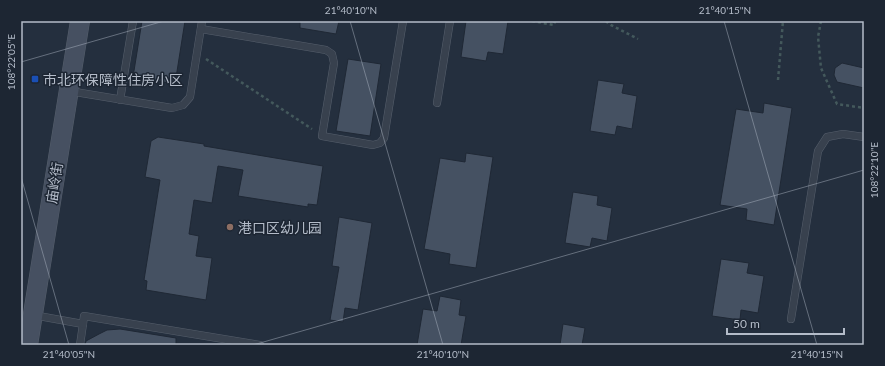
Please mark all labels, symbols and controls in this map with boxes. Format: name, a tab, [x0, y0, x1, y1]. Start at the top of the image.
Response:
text: 21°40'10"N	[325, 4, 377, 16]
text: 21°40'15"N	[699, 4, 751, 16]
text: 108°22'05"E	[5, 34, 17, 90]
place label: 巿北环保障性住房小区	[43, 71, 183, 88]
marker: 巿北环保障性住房小区	[30, 74, 40, 84]
text: 108°22'10"E	[868, 142, 880, 198]
street label: 庙岭街	[42, 161, 66, 205]
place label: 港口区幼儿园	[238, 219, 322, 236]
marker: 港口区幼儿园	[225, 222, 235, 232]
scale bar	[727, 310, 844, 336]
text: 50 m	[733, 316, 760, 331]
text: 21°40'05"N	[43, 348, 95, 360]
text: 21°40'10"N	[417, 348, 469, 360]
text: 21°40'15"N	[791, 348, 843, 360]

